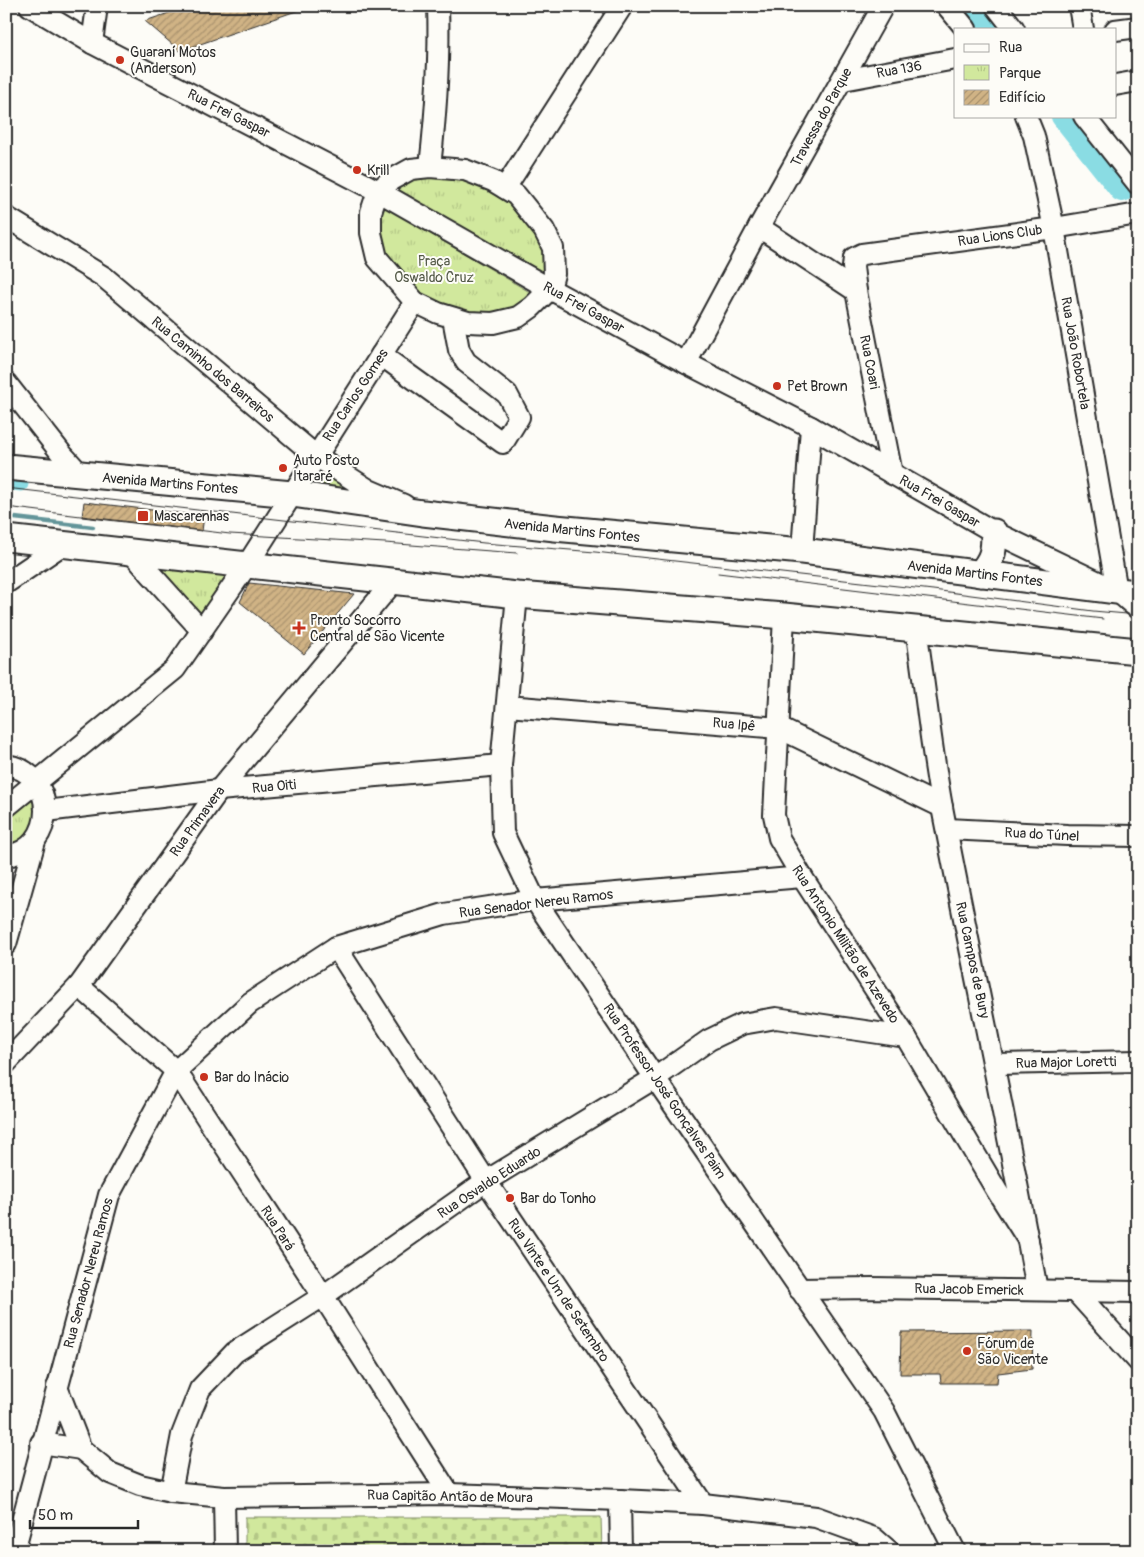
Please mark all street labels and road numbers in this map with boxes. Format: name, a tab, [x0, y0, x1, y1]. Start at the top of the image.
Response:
street label: Rua 136	[875, 57, 923, 82]
street label: Travessa do Parque	[787, 65, 856, 170]
street label: Rua Frei Gaspar	[185, 85, 273, 142]
street label: Rua Lions Club	[957, 221, 1044, 250]
street label: Rua Frei Gaspar	[540, 278, 627, 337]
street label: Rua João Robortela	[1057, 295, 1094, 411]
street label: Rua Caminho dos Barreiros	[148, 313, 278, 426]
street label: Rua Coari	[856, 334, 883, 391]
street label: Rua Carlos Gomes	[319, 345, 392, 445]
street label: Avenida Martins Fontes	[101, 469, 239, 498]
street label: Rua Frei Gaspar	[896, 471, 983, 531]
street label: Avenida Martins Fontes	[503, 515, 641, 546]
street label: Avenida Martins Fontes	[906, 557, 1044, 590]
street label: Rua Ipê	[712, 714, 756, 735]
street label: Rua Oiti	[251, 776, 297, 797]
street label: Rua Primavera	[166, 783, 229, 860]
street label: Rua do Túnel	[1004, 824, 1080, 845]
street label: Rua Antonio Militão de Azevedo	[788, 862, 903, 1027]
street label: Rua Senador Nereu Ramos	[458, 886, 615, 921]
street label: Rua Campos de Bury	[952, 900, 993, 1020]
street label: Rua Professor José Gonçalves Paim	[599, 1000, 730, 1182]
street label: Rua Major Loretti	[1015, 1053, 1117, 1072]
street label: Rua Osvaldo Eduardo	[434, 1142, 544, 1222]
street label: Rua Senador Nereu Ramos	[60, 1195, 117, 1350]
street label: Rua Pará	[257, 1203, 298, 1254]
street label: Rua Vinte e Um de Setembro	[504, 1215, 613, 1366]
street label: Rua Jacob Emerick	[914, 1280, 1024, 1299]
street label: Rua Capitão Antão de Moura	[367, 1487, 533, 1506]

